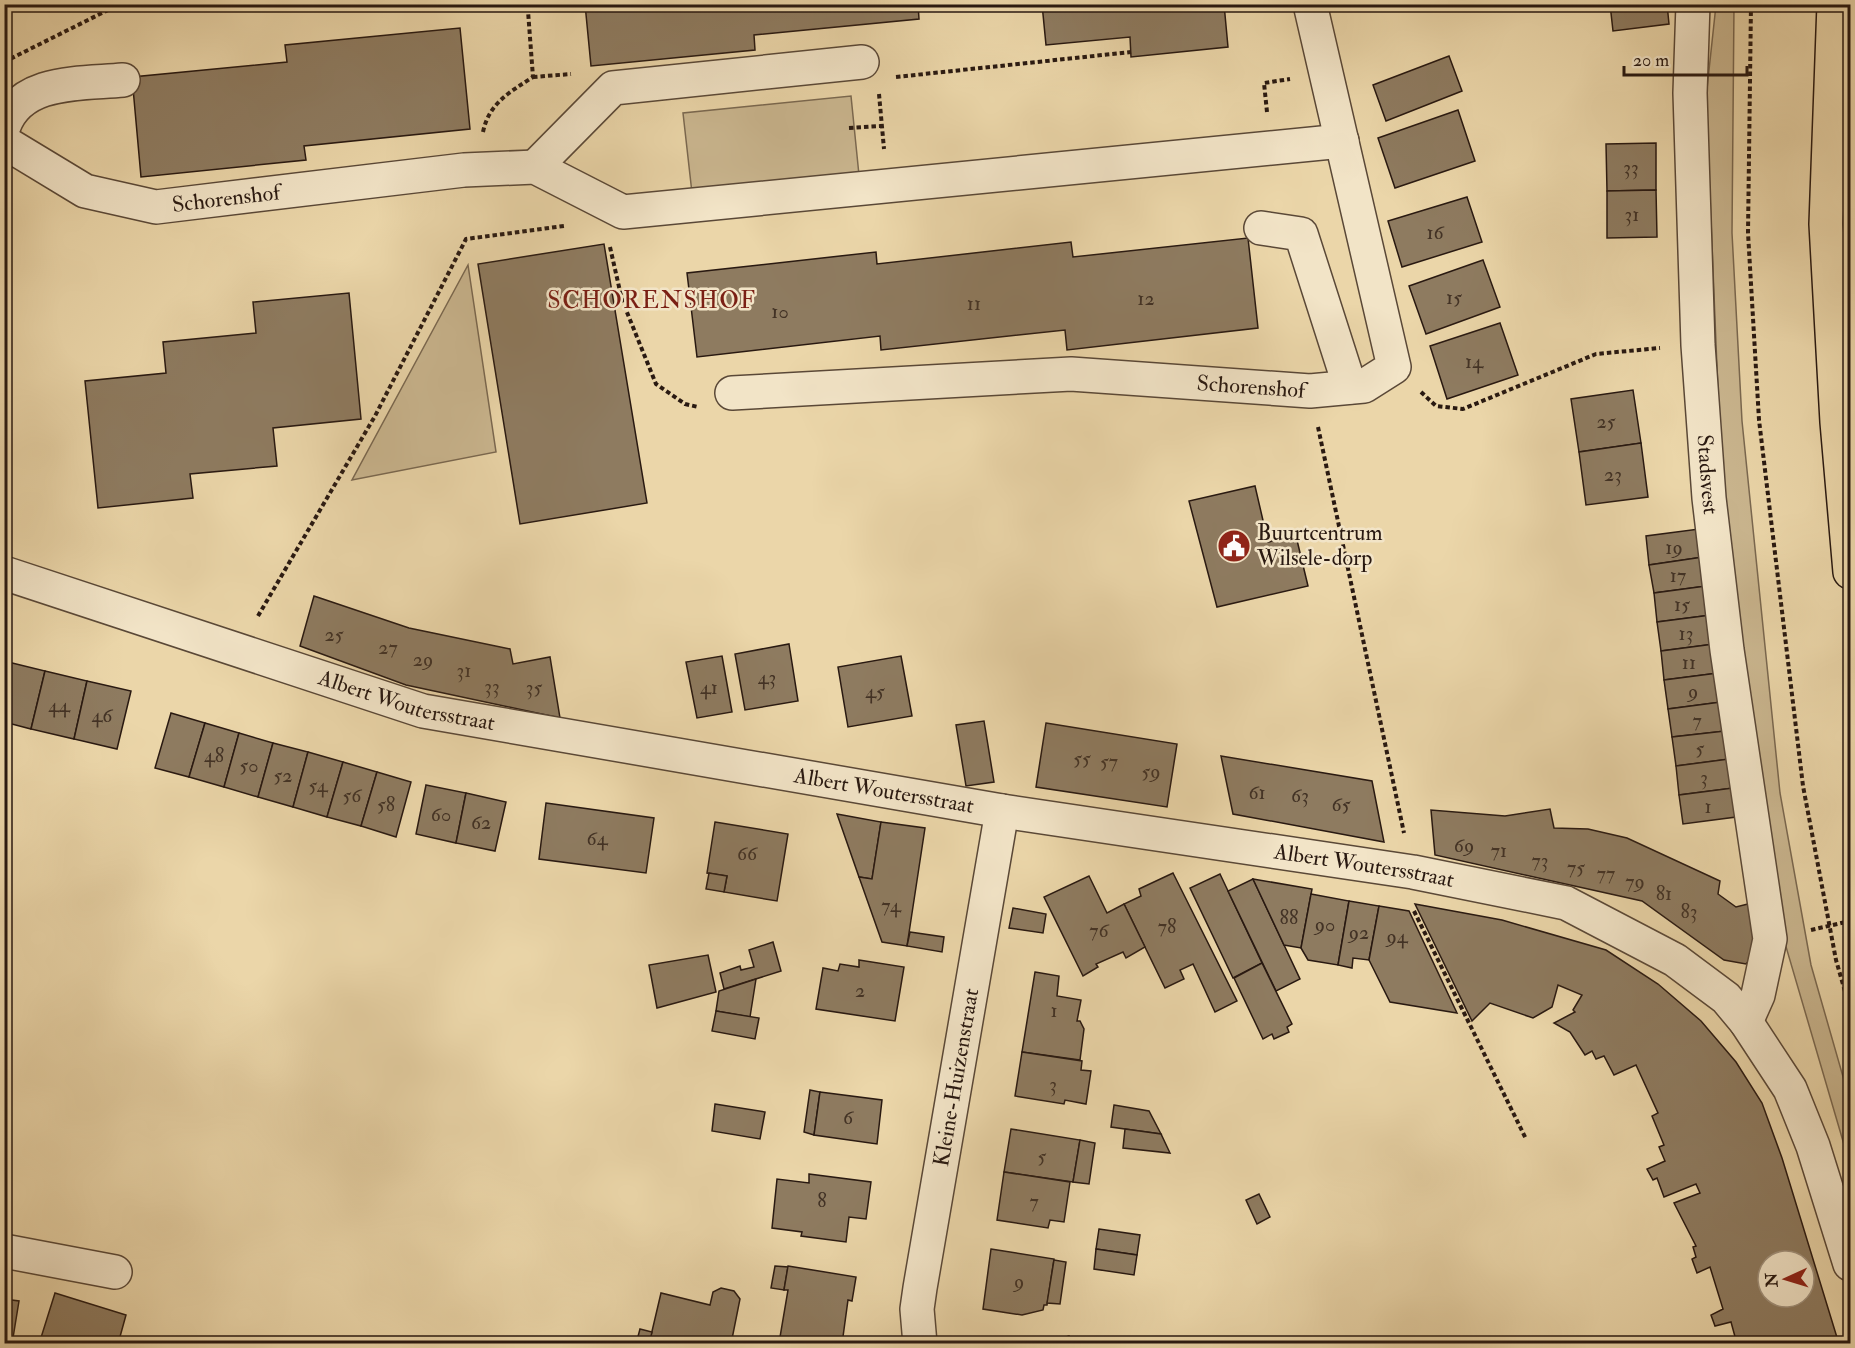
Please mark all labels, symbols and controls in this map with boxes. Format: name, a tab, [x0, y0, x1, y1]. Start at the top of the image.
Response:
scale bar	[1624, 39, 1747, 77]
text: 20 m	[1633, 49, 1669, 72]
house number: 33	[1623, 155, 1639, 180]
street label: Schorenshof	[170, 178, 285, 219]
house number: 31	[1625, 202, 1639, 227]
house number: 16	[1426, 220, 1444, 245]
district label: SCHORENSHOF	[547, 285, 757, 316]
house number: 15	[1446, 285, 1462, 310]
house number: 12	[1137, 286, 1155, 311]
house number: 11	[967, 291, 981, 316]
house number: 10	[771, 299, 789, 324]
house number: 14	[1465, 349, 1484, 374]
street label: Schorenshof	[1196, 369, 1309, 405]
house number: 25	[1597, 409, 1616, 434]
street label: Stadsvest	[1690, 434, 1725, 516]
house number: 23	[1604, 462, 1622, 487]
place label: Buurtcentrum Wilsele-dorp	[1256, 519, 1383, 573]
public building icon: Buurtcentrum Wilsele-dorp	[1216, 528, 1252, 564]
house number: 19	[1665, 535, 1683, 560]
house number: 17	[1670, 563, 1686, 588]
house number: 15	[1674, 592, 1690, 617]
house number: 13	[1679, 621, 1693, 646]
house number: 25	[325, 622, 344, 647]
house number: 27	[378, 635, 398, 660]
house number: 29	[413, 647, 433, 672]
house number: 11	[1682, 650, 1696, 675]
house number: 31	[457, 658, 471, 683]
street label: Albert Woutersstraat	[314, 663, 497, 737]
house number: 43	[758, 665, 776, 690]
house number: 33	[484, 674, 500, 699]
house number: 35	[526, 675, 542, 700]
house number: 41	[700, 675, 718, 700]
house number: 45	[865, 679, 885, 704]
house number: 9	[1686, 679, 1698, 704]
house number: 44	[48, 693, 71, 718]
house number: 46	[92, 703, 113, 728]
house number: 7	[1692, 708, 1702, 733]
house number: 5	[1696, 736, 1705, 761]
house number: 48	[204, 743, 224, 768]
house number: 55	[1073, 746, 1091, 771]
house number: 57	[1100, 749, 1118, 774]
house number: 50	[240, 753, 258, 778]
house number: 59	[1141, 759, 1161, 784]
street label: Albert Woutersstraat	[791, 761, 976, 820]
house number: 52	[274, 763, 292, 788]
house number: 3	[1700, 765, 1708, 790]
house number: 54	[308, 773, 329, 798]
house number: 61	[1248, 780, 1266, 805]
house number: 56	[343, 783, 362, 808]
house number: 63	[1291, 783, 1309, 808]
house number: 58	[377, 792, 395, 817]
house number: 65	[1332, 792, 1351, 817]
house number: 1	[1704, 794, 1712, 819]
house number: 60	[431, 802, 451, 827]
house number: 62	[471, 810, 491, 835]
house number: 64	[587, 826, 609, 851]
house number: 69	[1454, 833, 1474, 858]
street label: Albert Woutersstraat	[1271, 837, 1457, 894]
house number: 71	[1491, 838, 1507, 863]
house number: 66	[737, 841, 758, 866]
house number: 73	[1532, 848, 1548, 873]
house number: 75	[1567, 855, 1585, 880]
house number: 77	[1597, 861, 1615, 886]
house number: 79	[1625, 869, 1645, 894]
house number: 81	[1656, 881, 1672, 906]
house number: 74	[881, 893, 902, 918]
house number: 83	[1680, 899, 1698, 924]
house number: 88	[1280, 905, 1298, 930]
house number: 90	[1313, 912, 1335, 937]
house number: 78	[1158, 914, 1176, 939]
house number: 76	[1089, 918, 1110, 943]
house number: 92	[1347, 920, 1369, 945]
house number: 94	[1384, 924, 1409, 949]
house number: 2	[855, 978, 865, 1003]
street label: Kleine-Huizenstraat	[927, 986, 985, 1169]
house number: 1	[1050, 998, 1058, 1023]
house number: 3	[1049, 1072, 1057, 1097]
house number: 6	[843, 1105, 854, 1130]
house number: 5	[1038, 1144, 1047, 1169]
house number: 8	[817, 1188, 827, 1213]
house number: 7	[1029, 1189, 1039, 1214]
north arrow	[1756, 1249, 1816, 1309]
house number: 9	[1012, 1269, 1024, 1294]
text: N	[1762, 1271, 1783, 1289]

